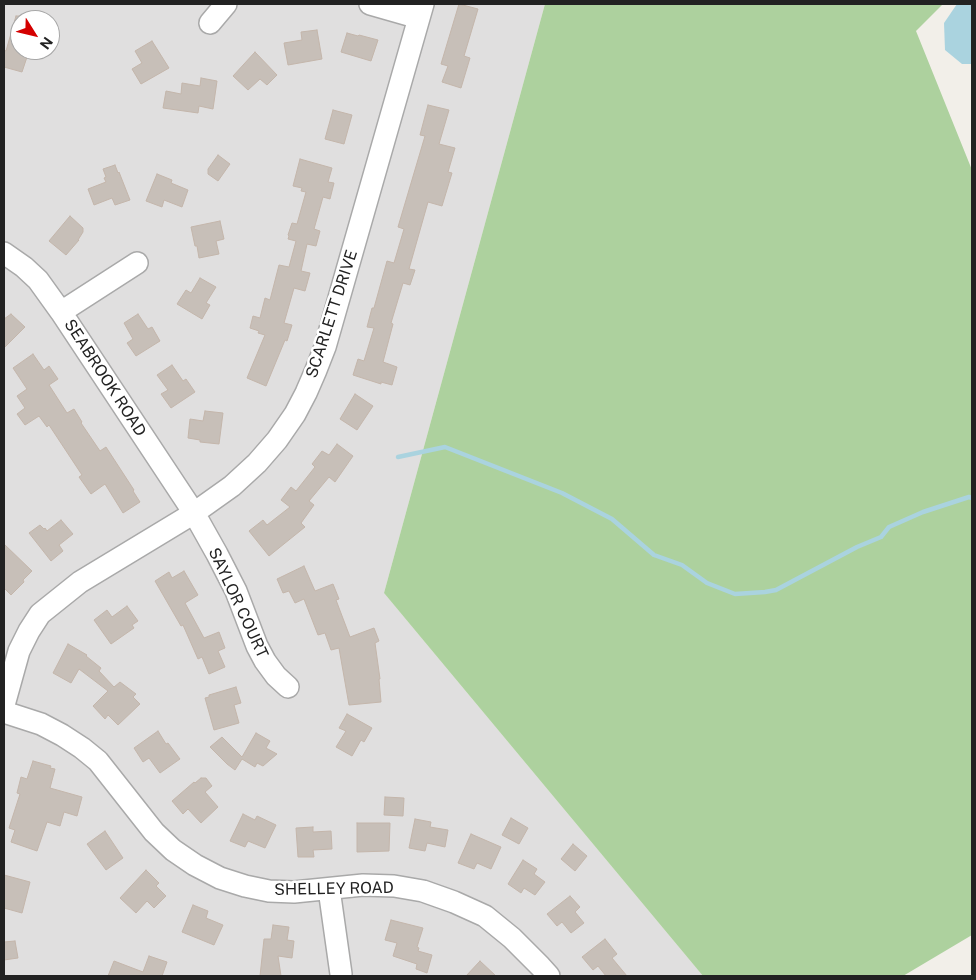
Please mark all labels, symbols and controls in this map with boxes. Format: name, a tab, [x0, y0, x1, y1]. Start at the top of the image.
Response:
north arrow	[10, 10, 60, 60]
text: N	[37, 34, 56, 52]
street label: SCARLETT DRIVE	[302, 248, 362, 380]
street label: SEABROOK ROAD	[60, 316, 150, 440]
street label: SAYLOR COURT	[204, 545, 272, 661]
street label: SHELLEY ROAD	[274, 878, 394, 900]

